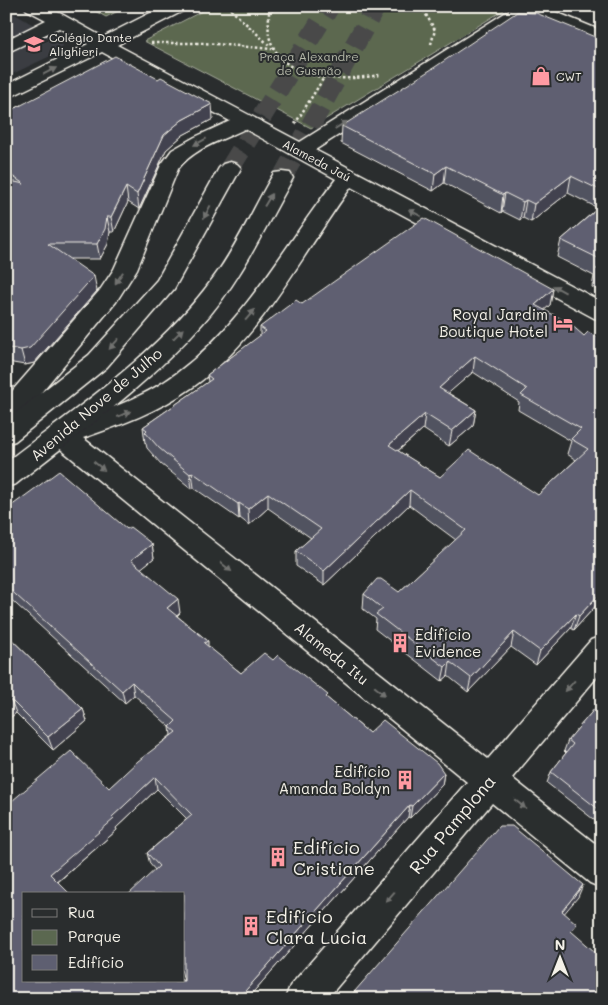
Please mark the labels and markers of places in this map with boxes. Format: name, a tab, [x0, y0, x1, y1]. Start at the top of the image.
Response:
place label: Colégio Dante Alighieri	[49, 29, 132, 59]
school or university icon: Colégio Dante Alighieri	[23, 33, 45, 55]
shop icon: CWT	[530, 65, 552, 87]
place label: CWT	[556, 68, 582, 84]
place label: Royal Jardim Boutique Hotel	[439, 304, 548, 341]
hotel icon: Royal Jardim Boutique Hotel	[552, 312, 574, 334]
place label: Edifício Evidence	[415, 624, 481, 661]
building icon: Edifício Evidence	[389, 632, 411, 654]
place label: Edifício Amanda Boldyn	[279, 761, 390, 798]
building icon: Edifício Amanda Boldyn	[394, 769, 416, 791]
place label: Edifício Cristiane	[293, 835, 375, 880]
building icon: Edifício Cristiane	[267, 846, 289, 868]
place label: Edifício Clara Lucia	[266, 904, 367, 949]
building icon: Edifício Clara Lucia	[240, 915, 262, 937]

